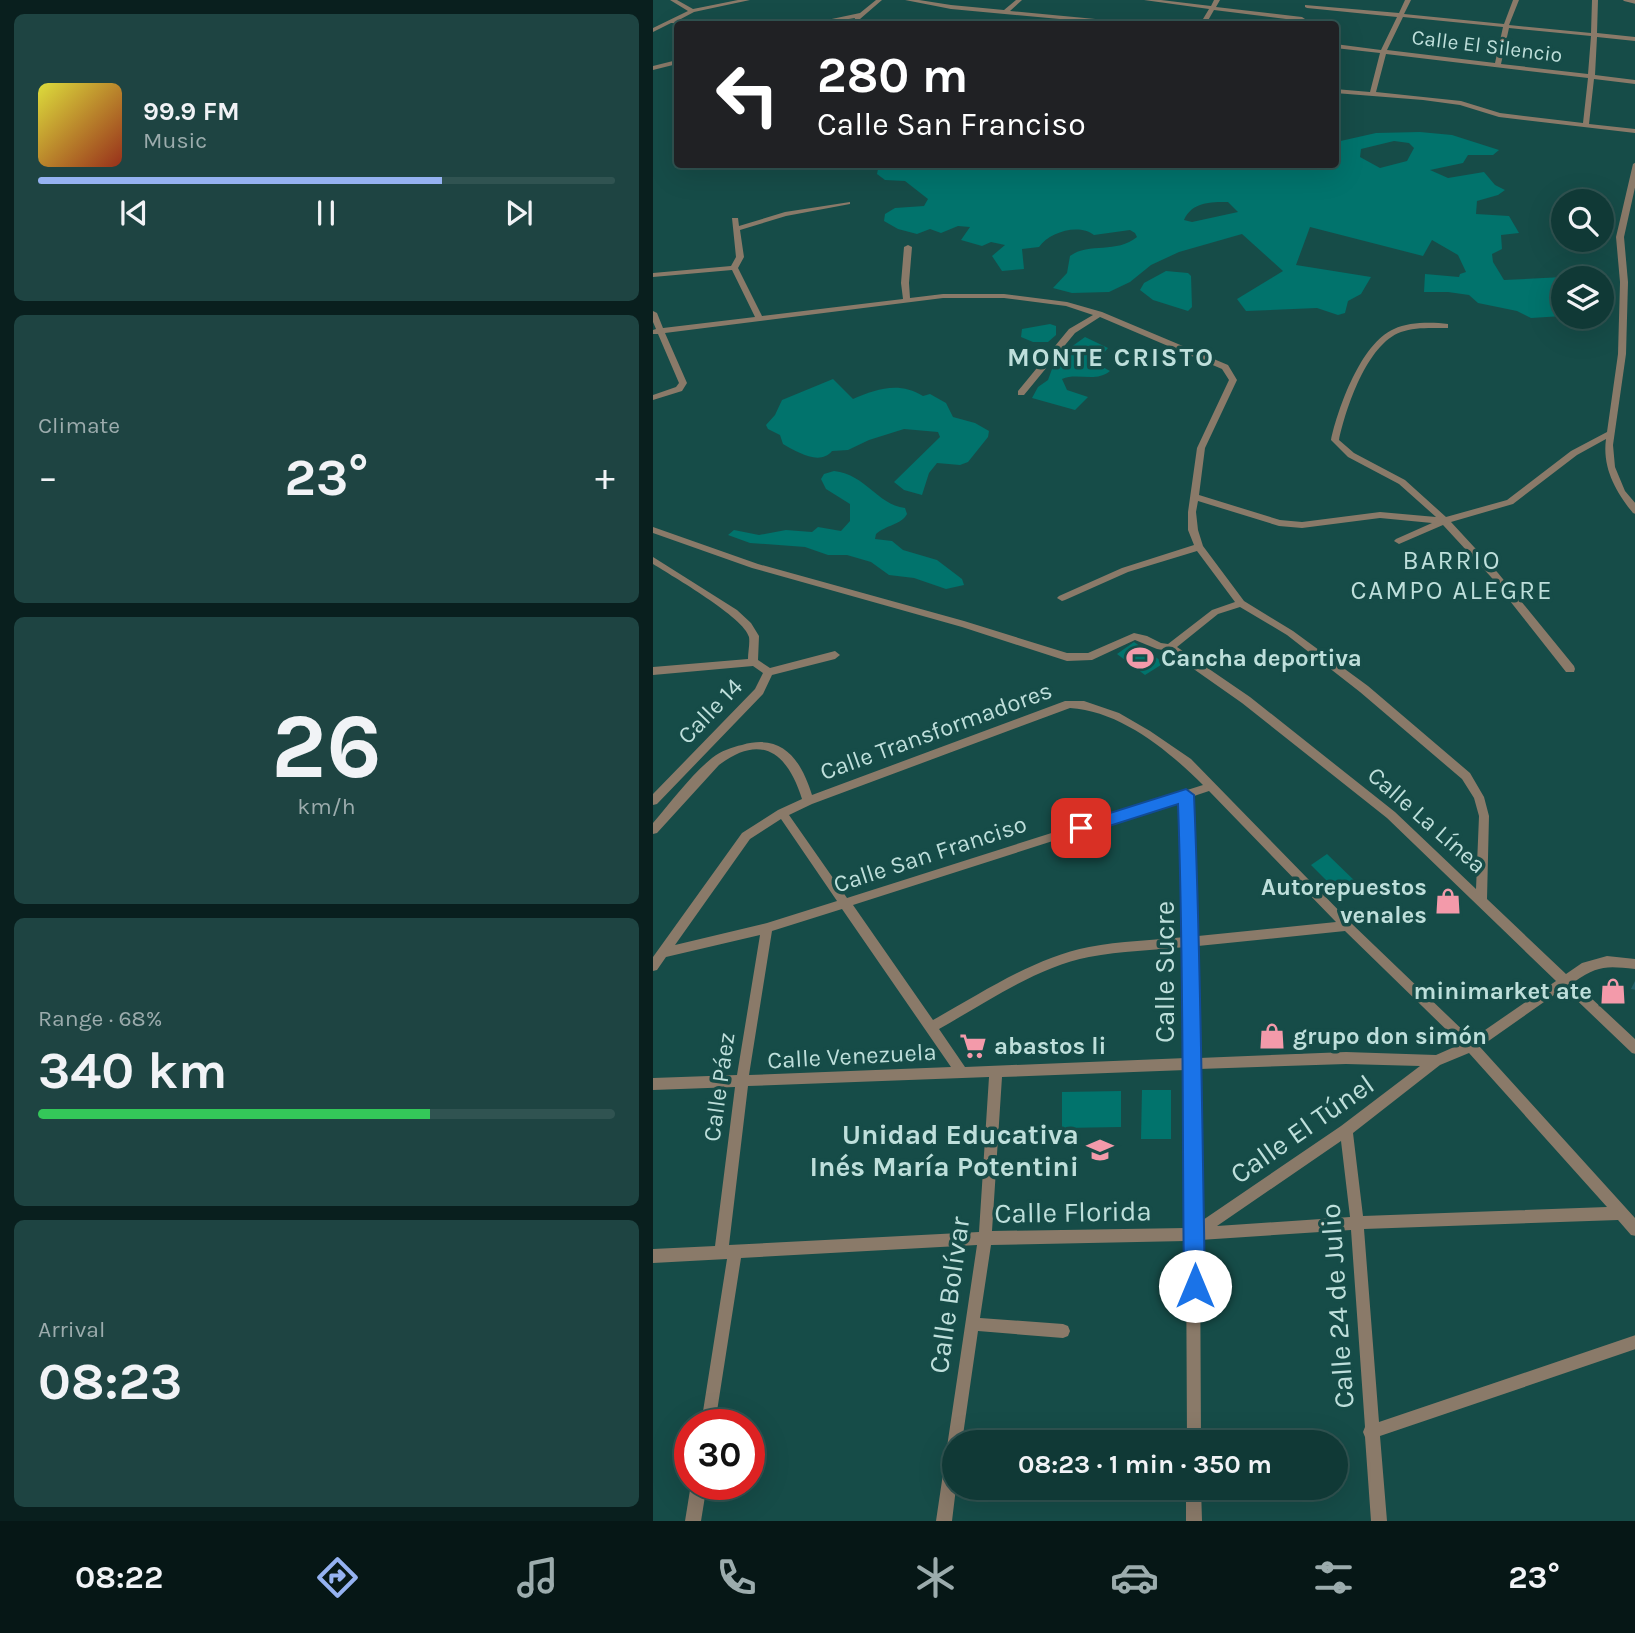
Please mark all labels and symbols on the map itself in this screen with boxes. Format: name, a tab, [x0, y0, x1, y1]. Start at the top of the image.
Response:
street label: Calle El Silencio	[1410, 25, 1564, 67]
district label: MONTE CRISTO	[1007, 342, 1215, 373]
district label: BARRIO CAMPO ALEGRE	[1350, 545, 1554, 606]
sports icon: Cancha deportiva	[1125, 643, 1155, 673]
place label: Cancha deportiva	[1161, 644, 1362, 672]
street label: Calle 14	[672, 672, 748, 750]
street label: Calle Transformadores	[816, 676, 1056, 786]
street label: Calle La Línea	[1362, 761, 1492, 879]
pin	[1051, 798, 1111, 858]
street label: Calle San Franciso	[830, 810, 1030, 898]
place label: Autorepuestos venales	[1261, 873, 1427, 929]
shop icon: Autorepuestos venales	[1433, 886, 1463, 916]
street label: Calle Sucre	[1148, 901, 1181, 1043]
shop icon: minimarket ate	[1598, 976, 1628, 1006]
place label: minimarket ate	[1414, 977, 1592, 1005]
shop icon: grupo don simón	[1257, 1021, 1287, 1051]
place label: grupo don simón	[1293, 1022, 1487, 1050]
street label: Calle Páez	[698, 1031, 740, 1143]
supermarket icon: abastos li	[958, 1031, 988, 1061]
place label: abastos li	[994, 1032, 1106, 1060]
street label: Calle Venezuela	[767, 1038, 937, 1074]
street label: Calle El Túnel	[1224, 1067, 1380, 1191]
place label: Unidad Educativa Inés María Potentini	[810, 1118, 1079, 1183]
school or university icon: Unidad Educativa Inés María Potentini	[1085, 1135, 1115, 1165]
street label: Calle Florida	[994, 1194, 1152, 1230]
street label: Calle 24 de Julio	[1313, 1203, 1361, 1409]
street label: Calle Bolívar	[922, 1214, 976, 1375]
position arrow	[1158, 1249, 1232, 1323]
speed limit sign: 30	[674, 1409, 765, 1500]

